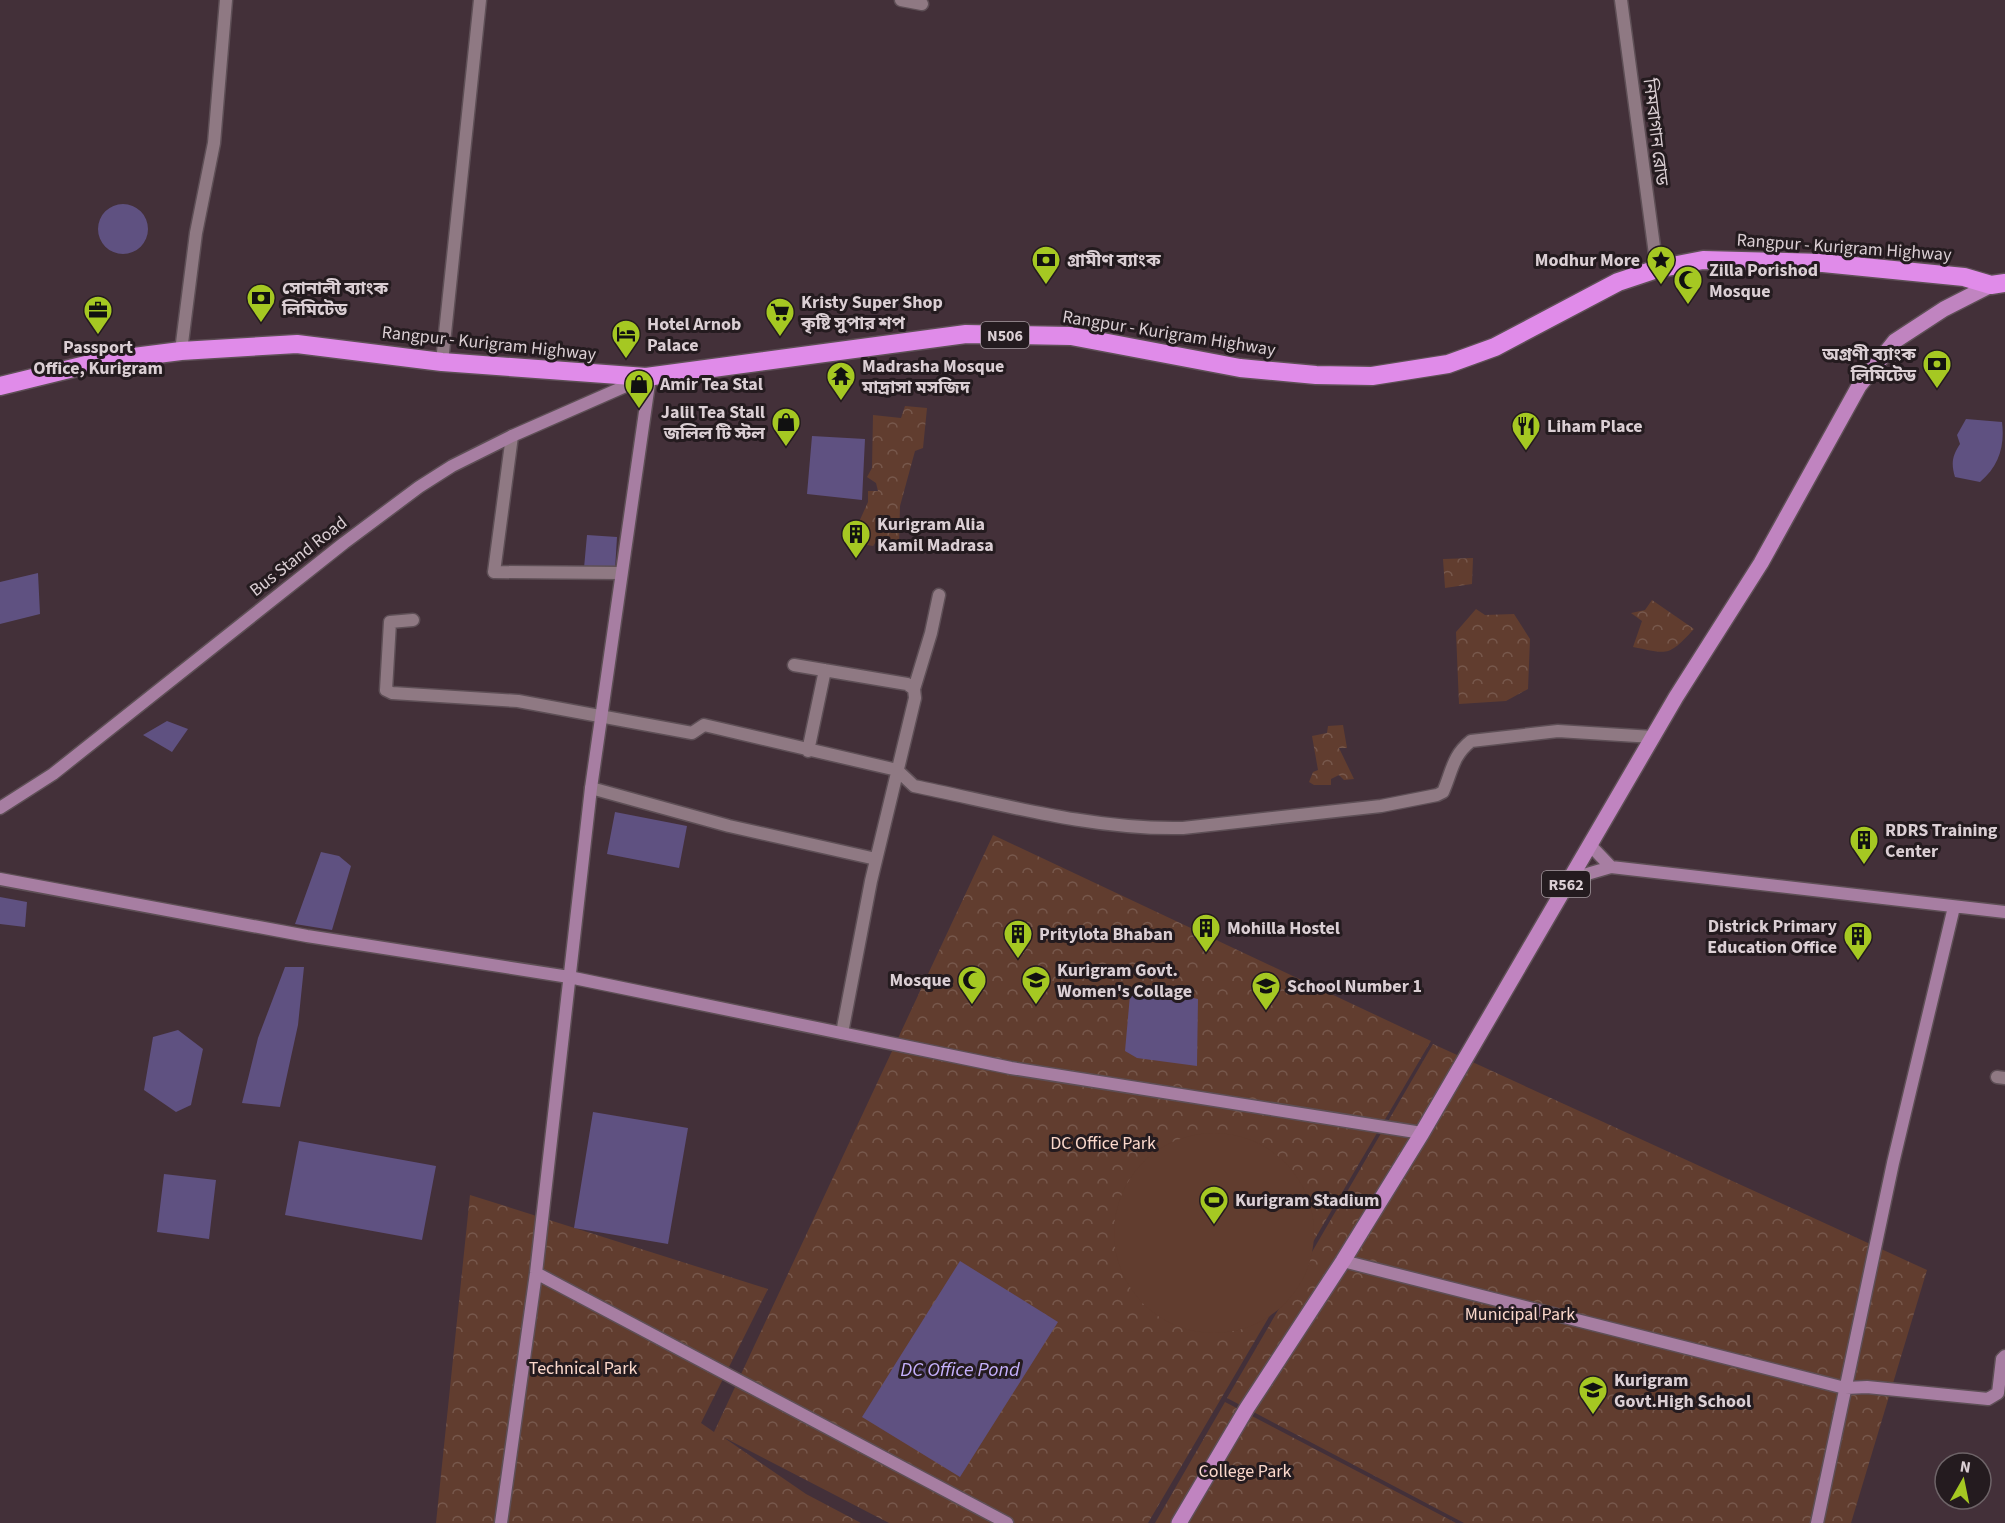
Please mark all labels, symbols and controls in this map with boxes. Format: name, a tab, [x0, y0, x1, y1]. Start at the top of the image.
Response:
street label: নিমবাগান রোড	[1636, 76, 1675, 187]
street label: Rangpur - Kurigram Highway	[1736, 228, 1953, 268]
bank icon: গ্রামীণ ব্যাংক	[1030, 244, 1062, 286]
place icon: Modhur More	[1645, 244, 1677, 286]
place label: গ্রামীণ ব্যাংক	[1067, 248, 1161, 273]
place label: Modhur More	[1535, 248, 1640, 273]
place label: Zilla Porishod Mosque	[1709, 258, 1818, 304]
mosque icon: Zilla Porishod Mosque	[1672, 264, 1704, 306]
place label: সোনালী ব্যাংক লিমিটেড	[281, 276, 389, 322]
bank icon: সোনালী ব্যাংক লিমিটেড	[245, 282, 277, 324]
place label: Kristy Super Shop কৃষ্টি সুপার শপ	[800, 290, 943, 336]
office icon: Passport Office, Kurigram	[82, 294, 114, 336]
supermarket icon: Kristy Super Shop কৃষ্টি সুপার শপ	[764, 296, 796, 338]
street label: Rangpur - Kurigram Highway	[1061, 304, 1278, 363]
place label: Hotel Arnob Palace	[647, 312, 741, 358]
hotel icon: Hotel Arnob Palace	[610, 318, 642, 360]
street label: Rangpur - Kurigram Highway	[381, 320, 598, 367]
road number: N506	[981, 322, 1029, 348]
place label: Passport Office, Kurigram	[33, 335, 163, 381]
place label: অগ্রণী ব্যাংক লিমিটেড	[1821, 342, 1917, 388]
bank icon: অগ্রণী ব্যাংক লিমিটেড	[1921, 348, 1953, 390]
place label: Madrasha Mosque মাদ্রাসা মসজিদ	[861, 354, 1004, 400]
temple icon: Madrasha Mosque মাদ্রাসা মসজিদ	[825, 360, 857, 402]
shop icon: Amir Tea Stal	[623, 368, 655, 410]
place label: Amir Tea Stal	[659, 372, 763, 397]
place label: Jalil Tea Stall জলিল টি স্টল	[661, 400, 765, 446]
shop icon: Jalil Tea Stall জলিল টি স্টল	[770, 406, 802, 448]
restaurant icon: Liham Place	[1510, 410, 1542, 452]
place label: Liham Place	[1547, 414, 1643, 439]
street label: Bus Stand Road	[244, 510, 352, 602]
place label: Kurigram Alia Kamil Madrasa	[877, 512, 994, 558]
building icon: Kurigram Alia Kamil Madrasa	[840, 518, 872, 560]
place label: RDRS Training Center	[1885, 818, 1998, 864]
building icon: RDRS Training Center	[1848, 824, 1880, 866]
road number: R562	[1542, 871, 1590, 897]
building icon: Mohilla Hostel	[1190, 912, 1222, 954]
place label: Districk Primary Education Office	[1707, 914, 1838, 960]
place label: Mohilla Hostel	[1227, 916, 1340, 941]
building icon: Pritylota Bhaban	[1002, 918, 1034, 960]
building icon: Districk Primary Education Office	[1842, 920, 1874, 962]
place label: Pritylota Bhaban	[1039, 922, 1173, 947]
place label: Kurigram Govt. Women's Collage	[1057, 958, 1192, 1004]
mosque icon: Mosque	[956, 964, 988, 1006]
school or university icon: Kurigram Govt. Women's Collage	[1020, 964, 1052, 1006]
place label: Mosque	[890, 968, 951, 993]
school or university icon: School Number 1	[1250, 970, 1282, 1012]
place label: School Number 1	[1287, 974, 1422, 999]
park label: DC Office Park	[1050, 1131, 1156, 1156]
sports icon: Kurigram Stadium	[1198, 1184, 1230, 1226]
place label: Kurigram Stadium	[1235, 1188, 1379, 1213]
park label: Municipal Park	[1465, 1302, 1575, 1327]
park label: Technical Park	[529, 1356, 637, 1381]
water label: DC Office Pond	[900, 1356, 1021, 1384]
place label: Kurigram Govt.High School	[1614, 1368, 1751, 1414]
school or university icon: Kurigram Govt.High School	[1577, 1374, 1609, 1416]
north arrow	[1933, 1451, 1993, 1511]
text: N	[1958, 1455, 1972, 1479]
park label: College Park	[1199, 1459, 1292, 1484]

